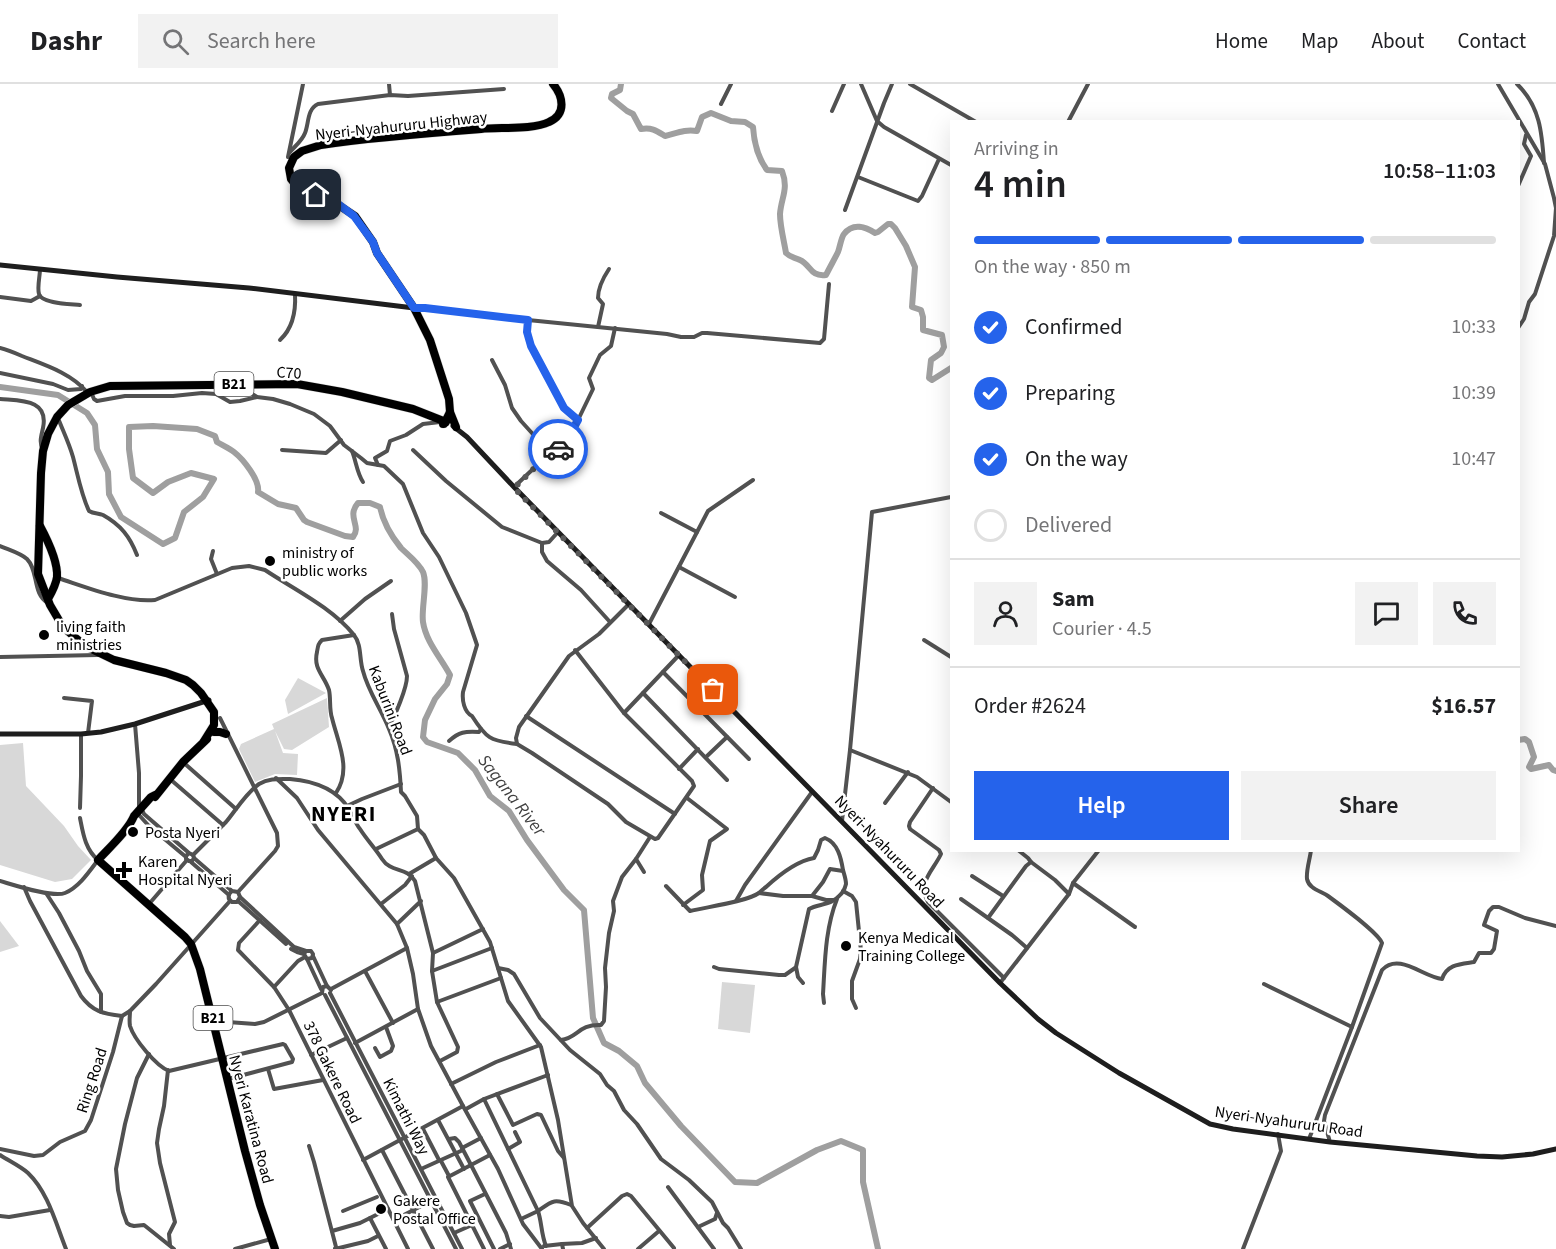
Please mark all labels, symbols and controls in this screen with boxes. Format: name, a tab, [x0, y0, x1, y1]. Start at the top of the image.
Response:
search box	[138, 14, 558, 68]
text: Dashr	[30, 21, 102, 61]
icon: search	[159, 25, 192, 58]
text: Search here	[207, 25, 316, 57]
text: Home	[1215, 26, 1268, 56]
text: Map	[1301, 26, 1339, 56]
text: About	[1372, 26, 1424, 56]
text: Contact	[1457, 26, 1526, 56]
street label: Nyeri-Nyahururu Highway	[314, 106, 489, 146]
text: Arriving in	[974, 135, 1059, 163]
text: 10:58–11:03	[1383, 155, 1496, 187]
text: 4 min	[974, 157, 1067, 213]
pin	[290, 169, 341, 220]
icon: home	[299, 178, 332, 211]
text: On the way · 850 m	[974, 253, 1131, 281]
icon: check	[974, 311, 1007, 344]
text: Confirmed	[1025, 311, 1122, 343]
text: 10:33	[1451, 313, 1496, 341]
street label: C70	[276, 361, 302, 385]
road number: B21	[214, 372, 254, 396]
icon: check	[974, 377, 1007, 410]
text: Preparing	[1025, 377, 1115, 409]
text: 10:39	[1451, 379, 1496, 407]
courier	[528, 419, 588, 479]
icon: car	[542, 433, 575, 466]
icon: check	[974, 443, 1007, 476]
text: On the way	[1025, 443, 1128, 475]
text: 10:47	[1451, 445, 1496, 473]
text: Delivered	[1025, 509, 1112, 541]
place label: ministry of public works	[282, 542, 368, 582]
marker: ministry of public works	[263, 554, 277, 568]
button: person	[974, 582, 1037, 645]
button: chat	[1355, 582, 1418, 645]
button: phone	[1433, 582, 1496, 645]
text: Sam	[1052, 583, 1095, 615]
text: Courier · 4.5	[1052, 615, 1152, 643]
place label: living faith ministries	[56, 616, 126, 656]
marker: living faith ministries	[37, 628, 51, 642]
street label: Kaburini Road	[363, 662, 417, 758]
pin	[687, 664, 738, 715]
icon: bag	[696, 673, 729, 706]
text: Order #2624	[974, 690, 1086, 722]
text: $16.57	[1431, 690, 1496, 722]
water label: Sagana River	[472, 749, 552, 842]
button: Help	[974, 771, 1229, 840]
button: Share	[1241, 771, 1496, 840]
street label: Nyeri-Nyahururu Road	[830, 790, 949, 913]
district label: NYERI	[311, 798, 377, 830]
place label: Posta Nyeri	[145, 822, 220, 844]
marker: Posta Nyeri	[126, 825, 140, 839]
place label: Karen Hospital Nyeri	[138, 851, 232, 891]
marker: Karen Hospital Nyeri	[115, 861, 133, 879]
place label: Kenya Medical Training College	[858, 927, 965, 967]
marker: Kenya Medical Training College	[839, 939, 853, 953]
road number: B21	[194, 1006, 232, 1030]
street label: 378 Gakere Road	[298, 1018, 366, 1127]
street label: Ring Road	[71, 1045, 113, 1116]
street label: Nyeri Karatina Road	[223, 1052, 279, 1186]
street label: Kimathi Way	[377, 1074, 435, 1159]
street label: Nyeri-Nyahururu Road	[1213, 1101, 1364, 1143]
place label: Gakere Postal Office	[393, 1190, 476, 1230]
marker: Gakere Postal Office	[374, 1202, 388, 1216]

